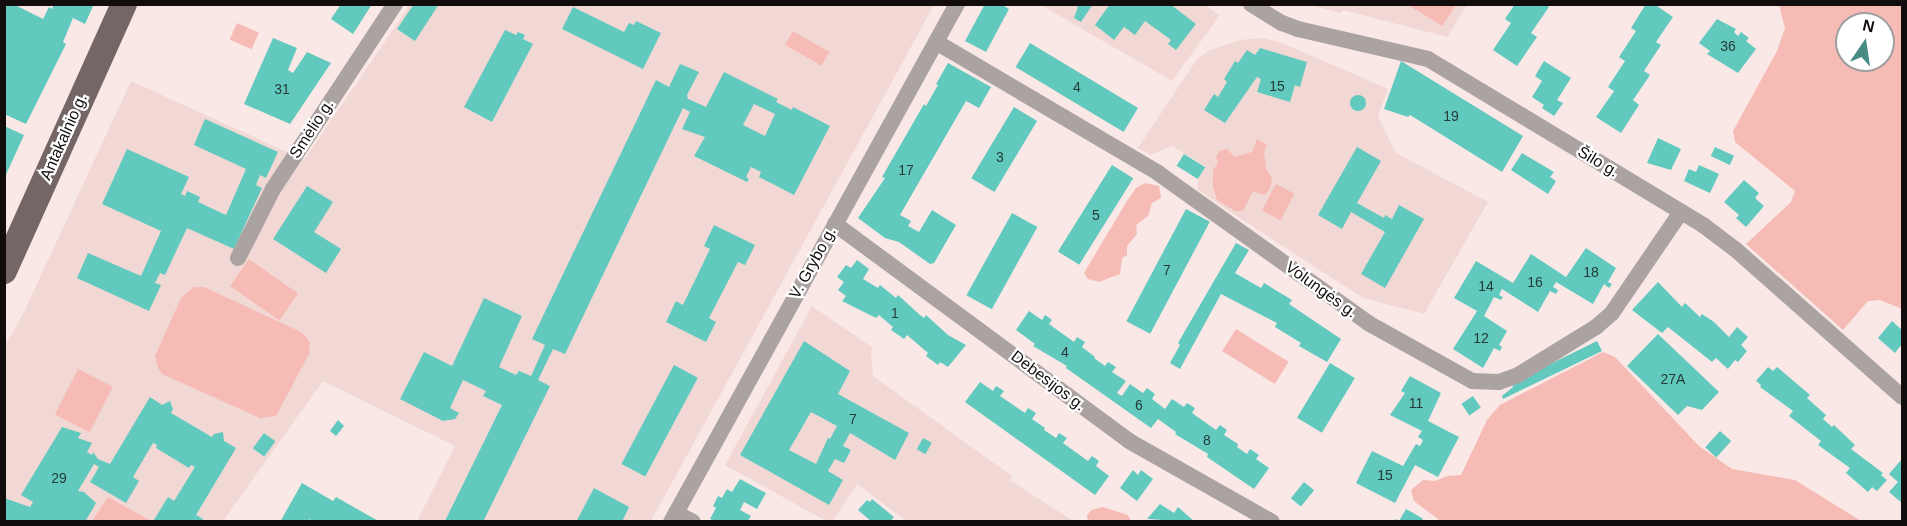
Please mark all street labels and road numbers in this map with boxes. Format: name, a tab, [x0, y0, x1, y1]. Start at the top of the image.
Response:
street label: Antakalnio g.	[36, 91, 92, 183]
street label: Smėlio g.	[286, 96, 338, 162]
street label: Šilo g.	[1574, 142, 1622, 182]
street label: V. Grybo g.	[785, 224, 841, 302]
street label: Volungės g.	[1282, 258, 1360, 322]
street label: Debesijos g.	[1007, 347, 1089, 415]

